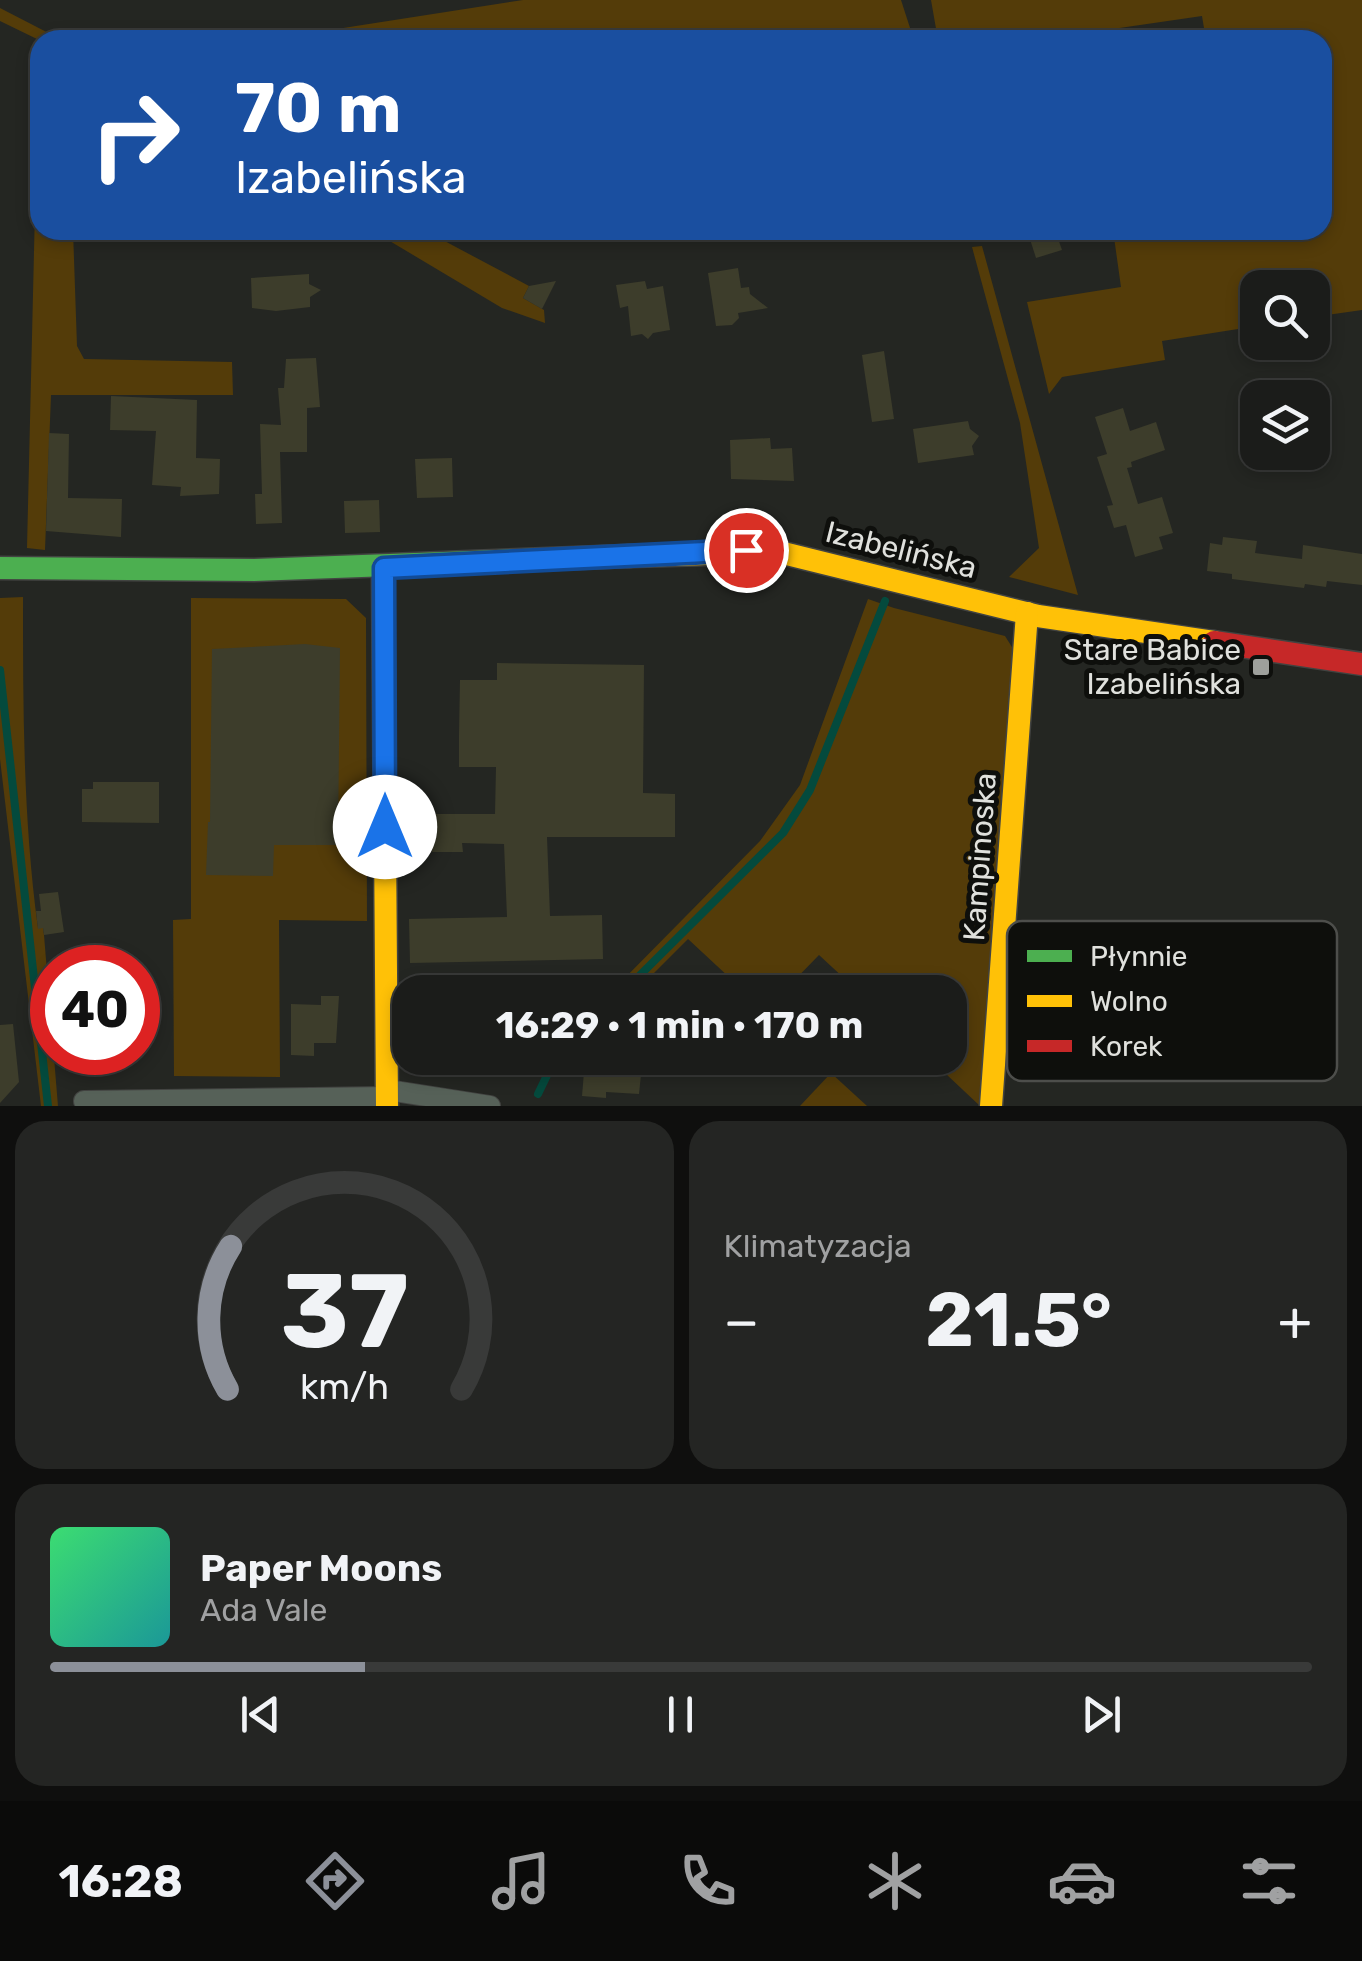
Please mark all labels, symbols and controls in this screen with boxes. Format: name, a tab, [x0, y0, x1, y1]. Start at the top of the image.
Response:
text: 70 m	[235, 67, 402, 150]
icon: right	[70, 70, 200, 200]
text: Izabelińska	[235, 151, 467, 204]
map controls	[1240, 270, 1330, 470]
button: search	[1240, 270, 1330, 360]
button: layers	[1240, 380, 1330, 470]
pin	[704, 508, 789, 593]
street label: Izabelińska	[822, 514, 980, 586]
icon: arrive	[719, 523, 774, 578]
place label: Stare Babice Izabelińska	[1064, 632, 1241, 702]
marker: Stare Babice Izabelińska	[1250, 656, 1272, 678]
street label: Kampinoska	[956, 772, 1004, 942]
position arrow	[333, 775, 437, 879]
legend	[1007, 921, 1337, 1081]
text: Płynnie	[1090, 940, 1188, 973]
speed limit sign: 40	[30, 945, 160, 1075]
text: Wolno	[1090, 985, 1168, 1018]
text: 16:29 · 1 min · 170 m	[496, 1002, 863, 1048]
text: Korek	[1090, 1030, 1163, 1063]
text: Klimatyzacja	[724, 1227, 912, 1265]
text: 37	[280, 1250, 408, 1373]
text: 21.5°	[925, 1276, 1112, 1365]
text: −	[724, 1289, 759, 1354]
text: +	[1278, 1289, 1312, 1354]
text: km/h	[300, 1366, 389, 1408]
text: Paper Moons	[200, 1545, 442, 1591]
text: Ada Vale	[200, 1591, 327, 1629]
icon: previous	[233, 1687, 288, 1742]
icon: pause	[653, 1687, 708, 1742]
icon: next	[1074, 1687, 1129, 1742]
icon: directions	[300, 1846, 370, 1916]
icon: music	[486, 1846, 556, 1916]
icon: phone	[673, 1846, 743, 1916]
icon: climate	[860, 1846, 930, 1916]
icon: car	[1047, 1846, 1117, 1916]
icon: filters	[1234, 1846, 1304, 1916]
text: 16:28	[58, 1855, 183, 1908]

